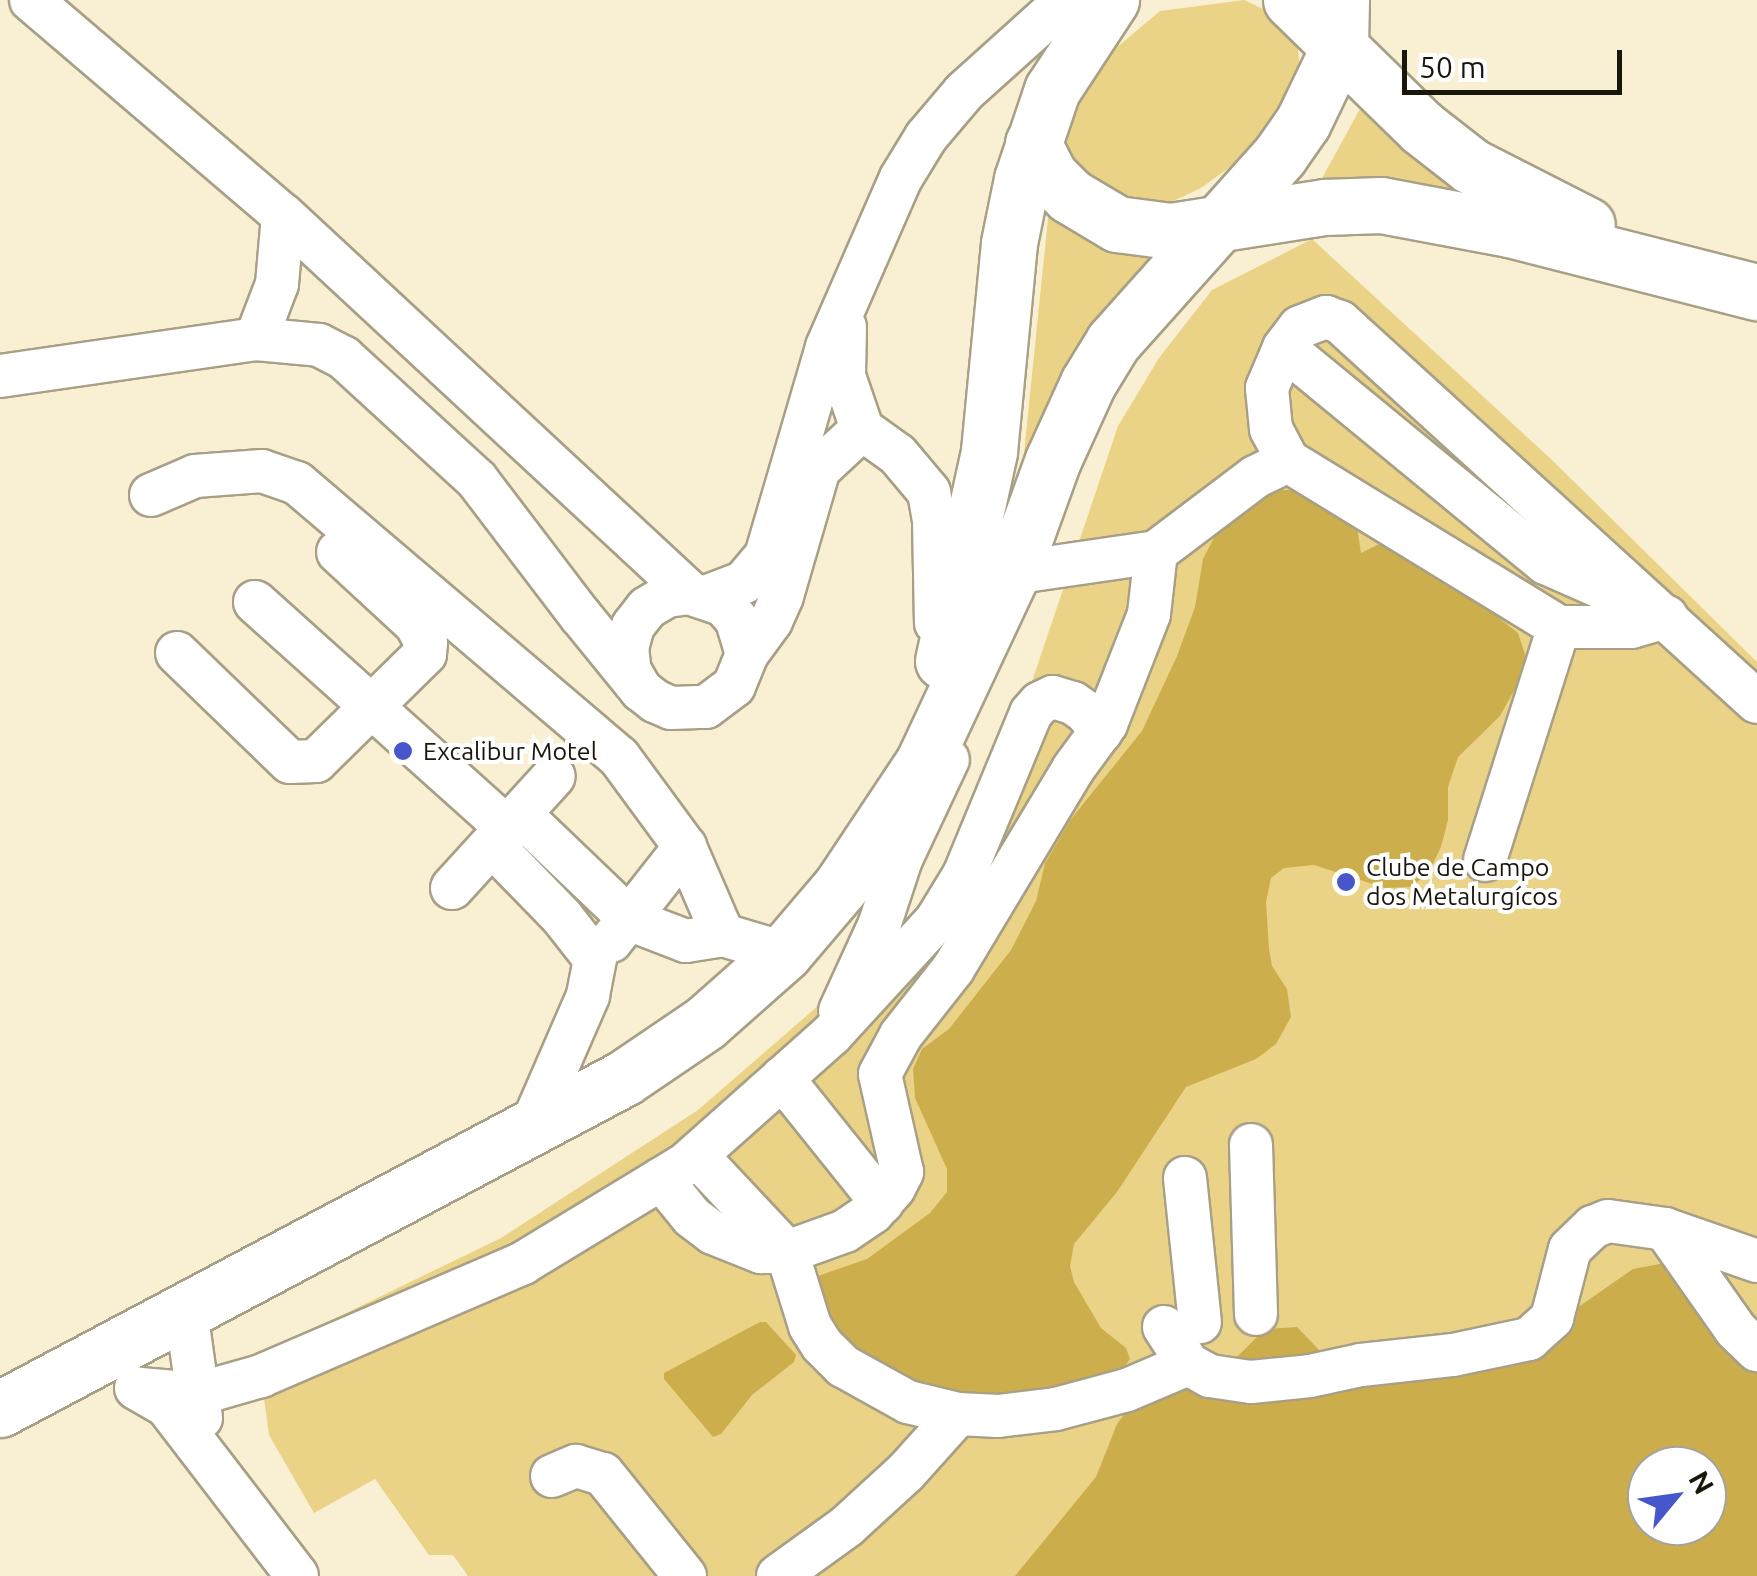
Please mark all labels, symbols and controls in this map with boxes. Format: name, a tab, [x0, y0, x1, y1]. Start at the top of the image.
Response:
scale bar	[1407, 30, 1627, 92]
text: 50 m	[1419, 50, 1486, 84]
place label: Excalibur Motel	[423, 736, 597, 766]
marker: Excalibur Motel	[392, 740, 414, 762]
place label: Clube de Campo dos Metalurgícos	[1366, 853, 1558, 912]
marker: Clube de Campo dos Metalurgícos	[1335, 871, 1357, 893]
north arrow	[1627, 1446, 1727, 1546]
text: N	[1683, 1466, 1721, 1499]

